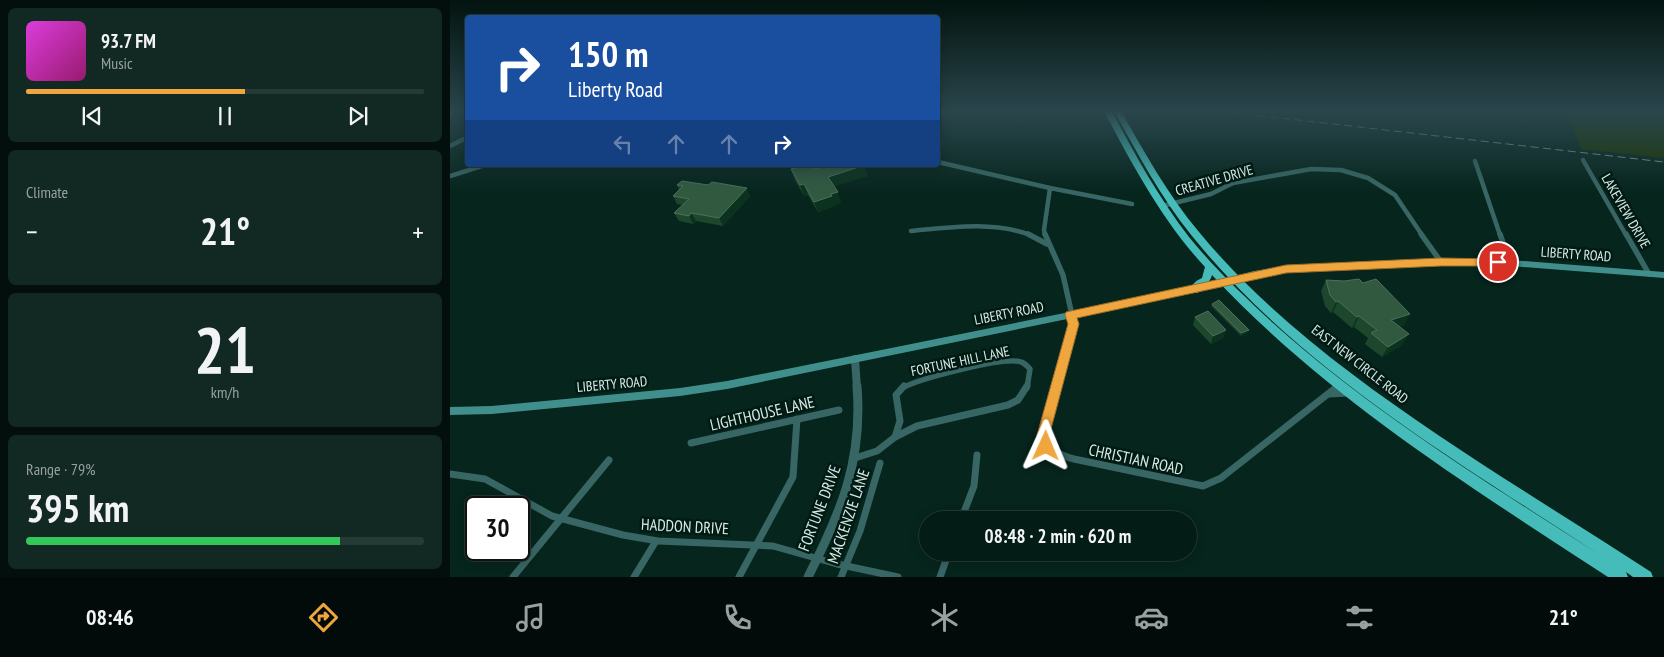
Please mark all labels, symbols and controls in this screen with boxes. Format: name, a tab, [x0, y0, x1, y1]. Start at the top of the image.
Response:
text: 93.7 FM	[101, 29, 156, 53]
text: 150 m	[568, 31, 649, 77]
icon: right	[485, 35, 550, 100]
text: Music	[101, 53, 133, 73]
text: Liberty Road	[568, 75, 663, 103]
icon: previous	[78, 102, 106, 130]
icon: pause	[211, 102, 239, 130]
icon: next	[344, 102, 372, 130]
icon: left	[609, 130, 637, 158]
icon: ahead	[662, 130, 690, 158]
icon: ahead	[715, 130, 743, 158]
icon: right	[768, 130, 796, 158]
street label: CREATIVE DRIVE	[1173, 160, 1255, 200]
street label: LAKEVIEW DRIVE	[1597, 171, 1655, 251]
text: Climate	[26, 182, 68, 202]
text: 21°	[200, 206, 250, 255]
text: −	[26, 213, 38, 250]
text: +	[412, 213, 424, 250]
pin	[1477, 241, 1519, 283]
street label: LIBERTY ROAD	[1540, 243, 1612, 265]
icon: arrive	[1484, 248, 1512, 276]
street label: LIBERTY ROAD	[973, 297, 1045, 329]
text: 21	[194, 307, 256, 391]
street label: EAST NEW CIRCLE ROAD	[1308, 321, 1412, 407]
street label: FORTUNE HILL LANE	[909, 342, 1011, 380]
street label: LIBERTY ROAD	[576, 372, 648, 396]
text: km/h	[211, 382, 239, 402]
street label: LIGHTHOUSE LANE	[708, 391, 816, 435]
position arrow	[1019, 419, 1071, 471]
street label: CHRISTIAN ROAD	[1087, 439, 1185, 479]
text: Range · 79%	[26, 459, 95, 479]
street label: FORTUNE DRIVE	[793, 462, 845, 554]
street label: MACKENZIE LANE	[822, 466, 874, 566]
text: 395 km	[26, 483, 129, 532]
speed limit sign: 30	[465, 496, 530, 561]
street label: HADDON DRIVE	[641, 514, 730, 538]
text: 08:48 · 2 min · 620 m	[985, 524, 1131, 548]
icon: directions	[306, 600, 341, 635]
icon: music	[513, 600, 548, 635]
icon: phone	[720, 600, 755, 635]
icon: climate	[927, 600, 962, 635]
icon: car	[1134, 600, 1169, 635]
icon: filters	[1342, 600, 1377, 635]
text: 08:46	[86, 603, 134, 631]
text: 21°	[1549, 603, 1578, 631]

